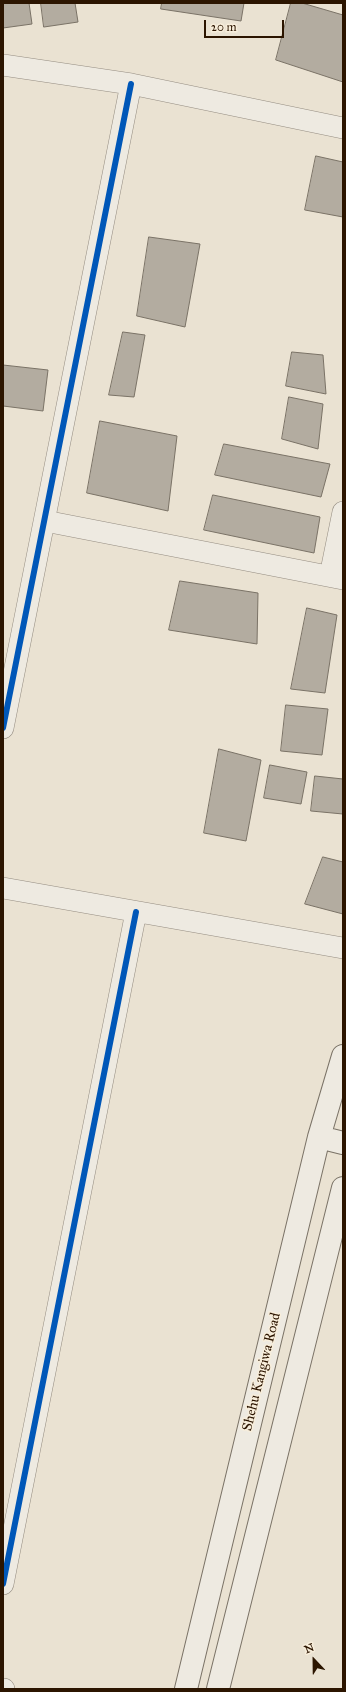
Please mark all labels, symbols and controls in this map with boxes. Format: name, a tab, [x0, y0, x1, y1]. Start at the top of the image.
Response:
scale bar	[206, 12, 286, 38]
text: 20 m	[211, 20, 237, 34]
street label: Shehu Kangiwa Road	[239, 1311, 285, 1433]
north arrow	[294, 1640, 334, 1680]
text: N	[303, 1641, 316, 1656]

